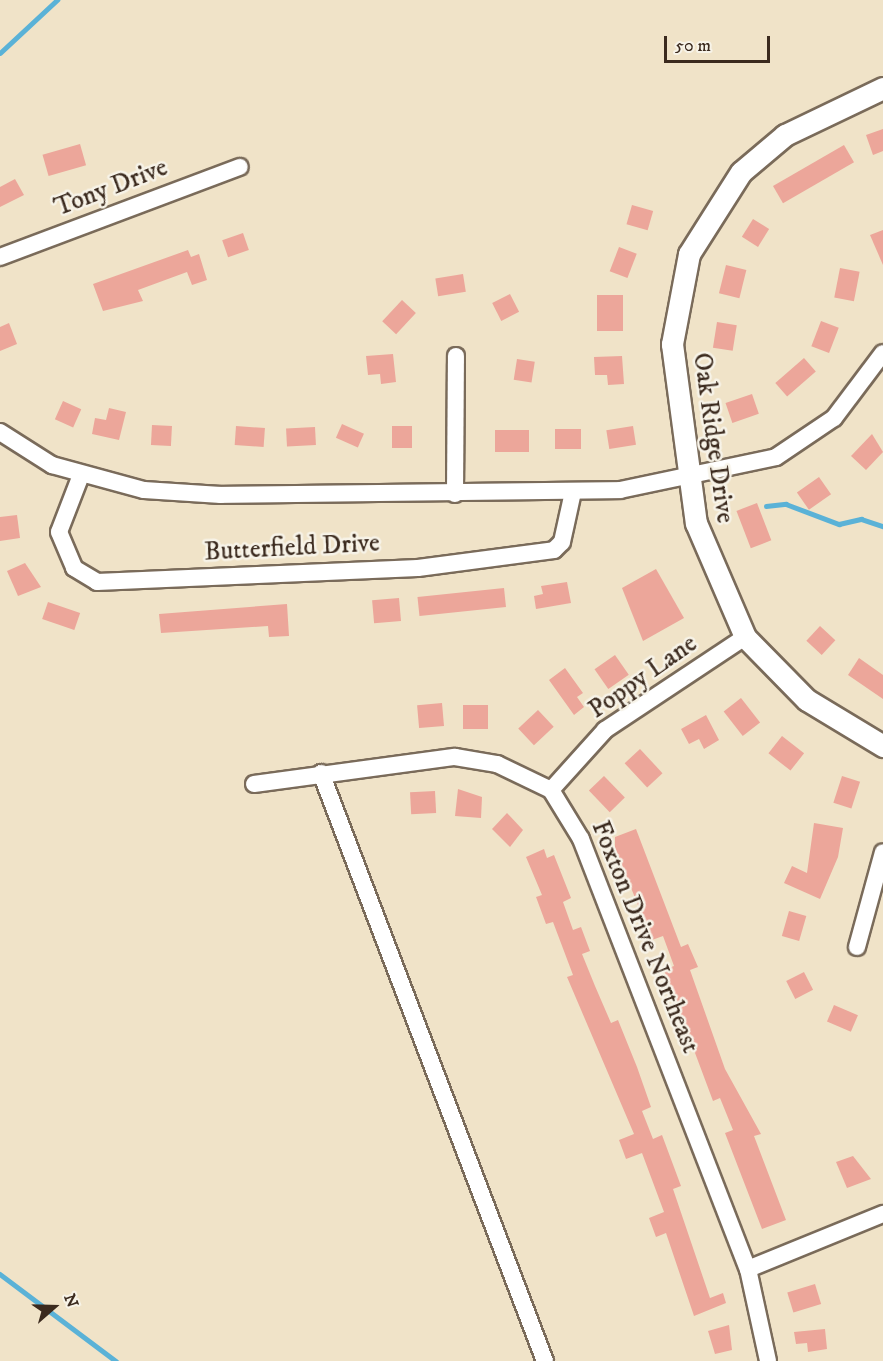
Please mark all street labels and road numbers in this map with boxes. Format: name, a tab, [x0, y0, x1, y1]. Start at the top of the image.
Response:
street label: Tony Drive	[50, 152, 172, 224]
street label: Oak Ridge Drive	[686, 351, 740, 525]
street label: Butterfield Drive	[203, 528, 381, 568]
street label: Poppy Lane	[583, 628, 703, 726]
street label: Foxton Drive Northeast	[584, 816, 706, 1058]

